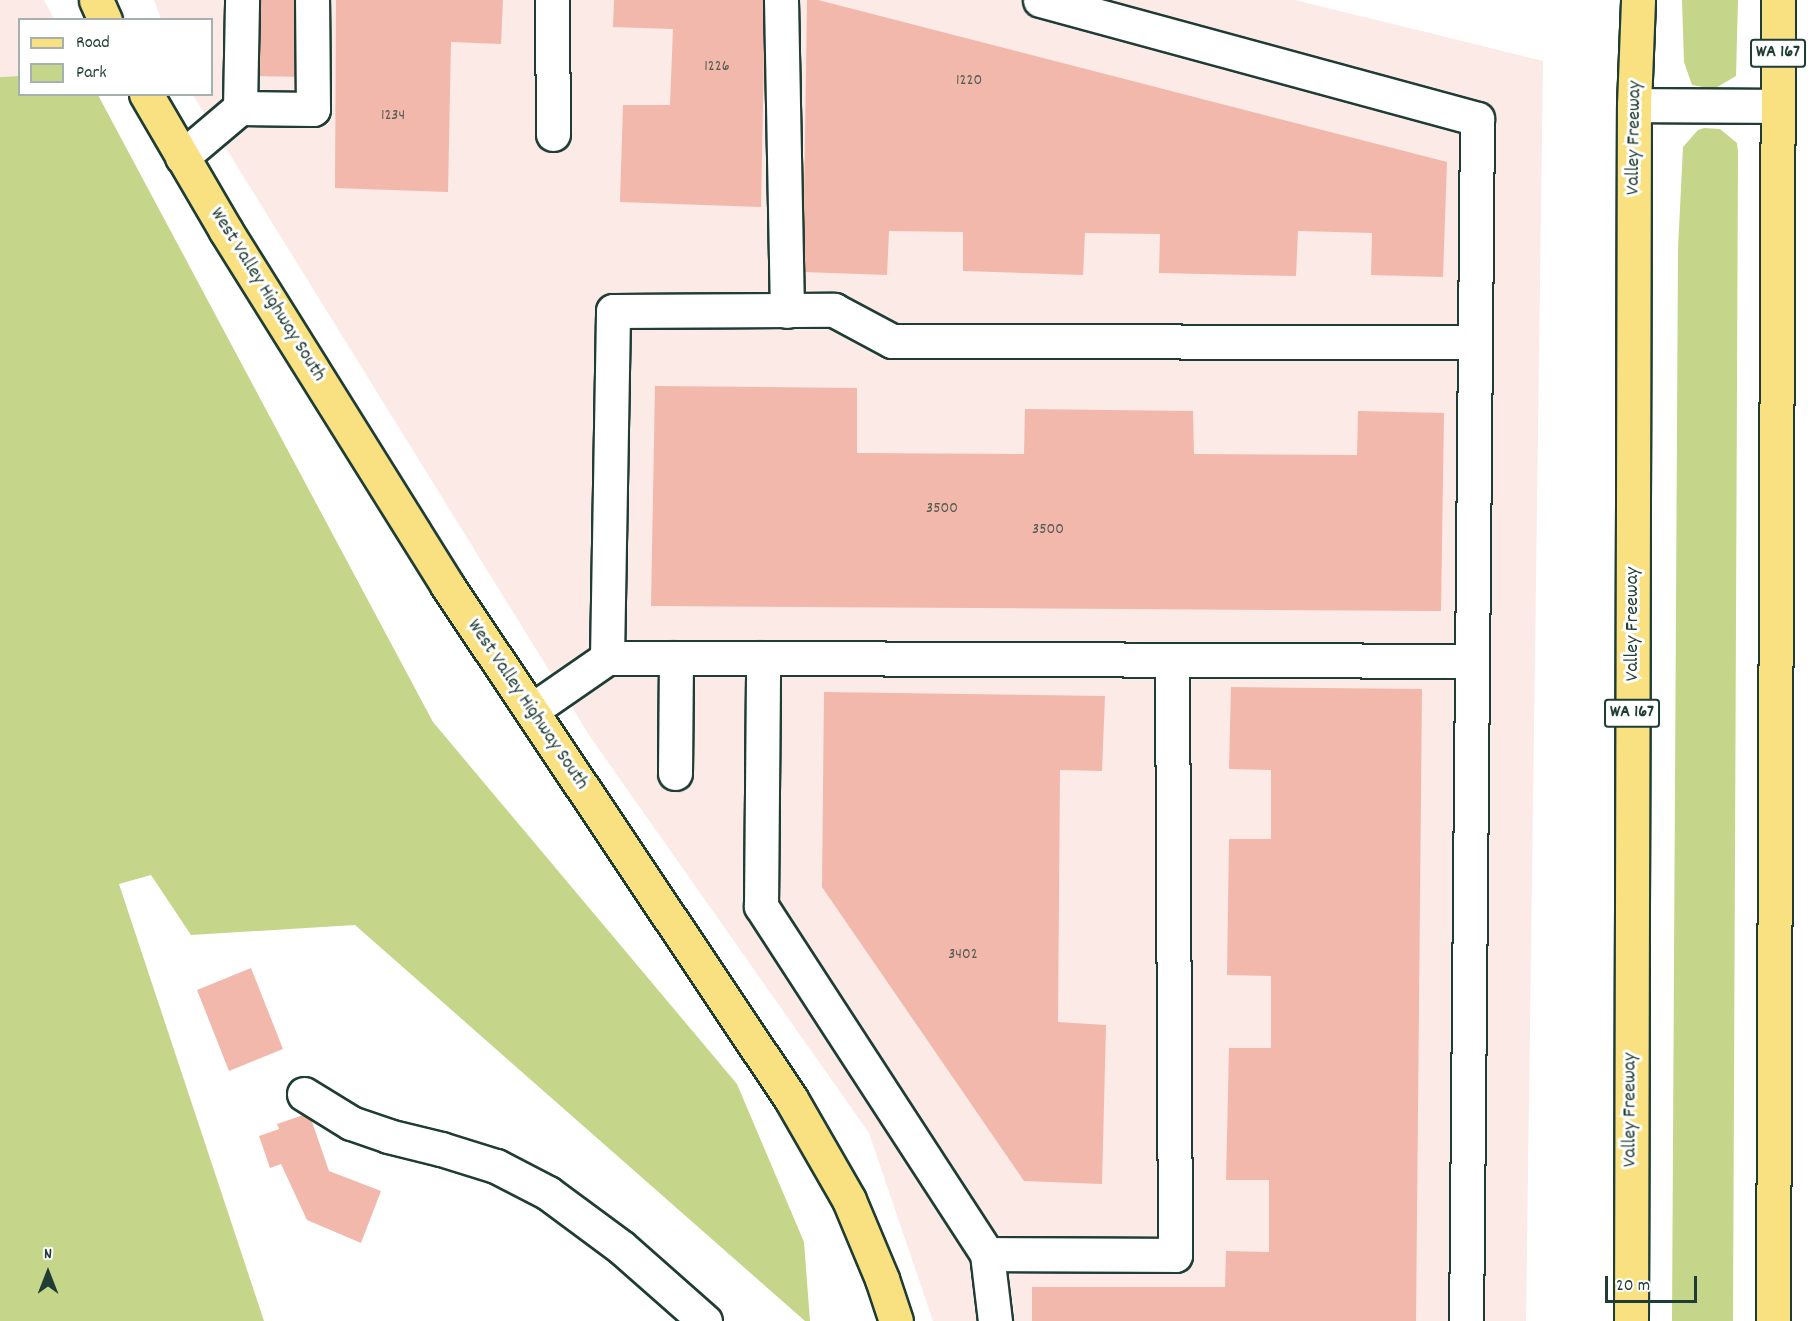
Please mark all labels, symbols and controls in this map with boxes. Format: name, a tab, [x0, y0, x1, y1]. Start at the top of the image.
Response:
legend	[18, 18, 213, 96]
text: Road	[76, 31, 110, 56]
road number: WA 167	[1750, 38, 1806, 68]
house number: 1226	[704, 57, 730, 77]
text: Park	[76, 61, 107, 86]
house number: 1220	[956, 71, 982, 91]
street label: Valley Freeway	[1622, 81, 1648, 195]
house number: 1234	[381, 106, 405, 126]
street label: West Valley Highway South	[204, 204, 330, 386]
house number: 3500	[926, 499, 958, 519]
house number: 3500	[1032, 520, 1064, 540]
street label: Valley Freeway	[1621, 567, 1645, 681]
street label: West Valley Highway South	[461, 615, 593, 795]
road number: WA 167	[1604, 698, 1660, 728]
house number: 3402	[948, 945, 978, 965]
street label: Valley Freeway	[1619, 1053, 1643, 1167]
north arrow	[18, 1243, 78, 1303]
text: N	[44, 1243, 52, 1266]
scale bar	[1608, 1264, 1700, 1302]
text: 20 m	[1616, 1274, 1650, 1299]

